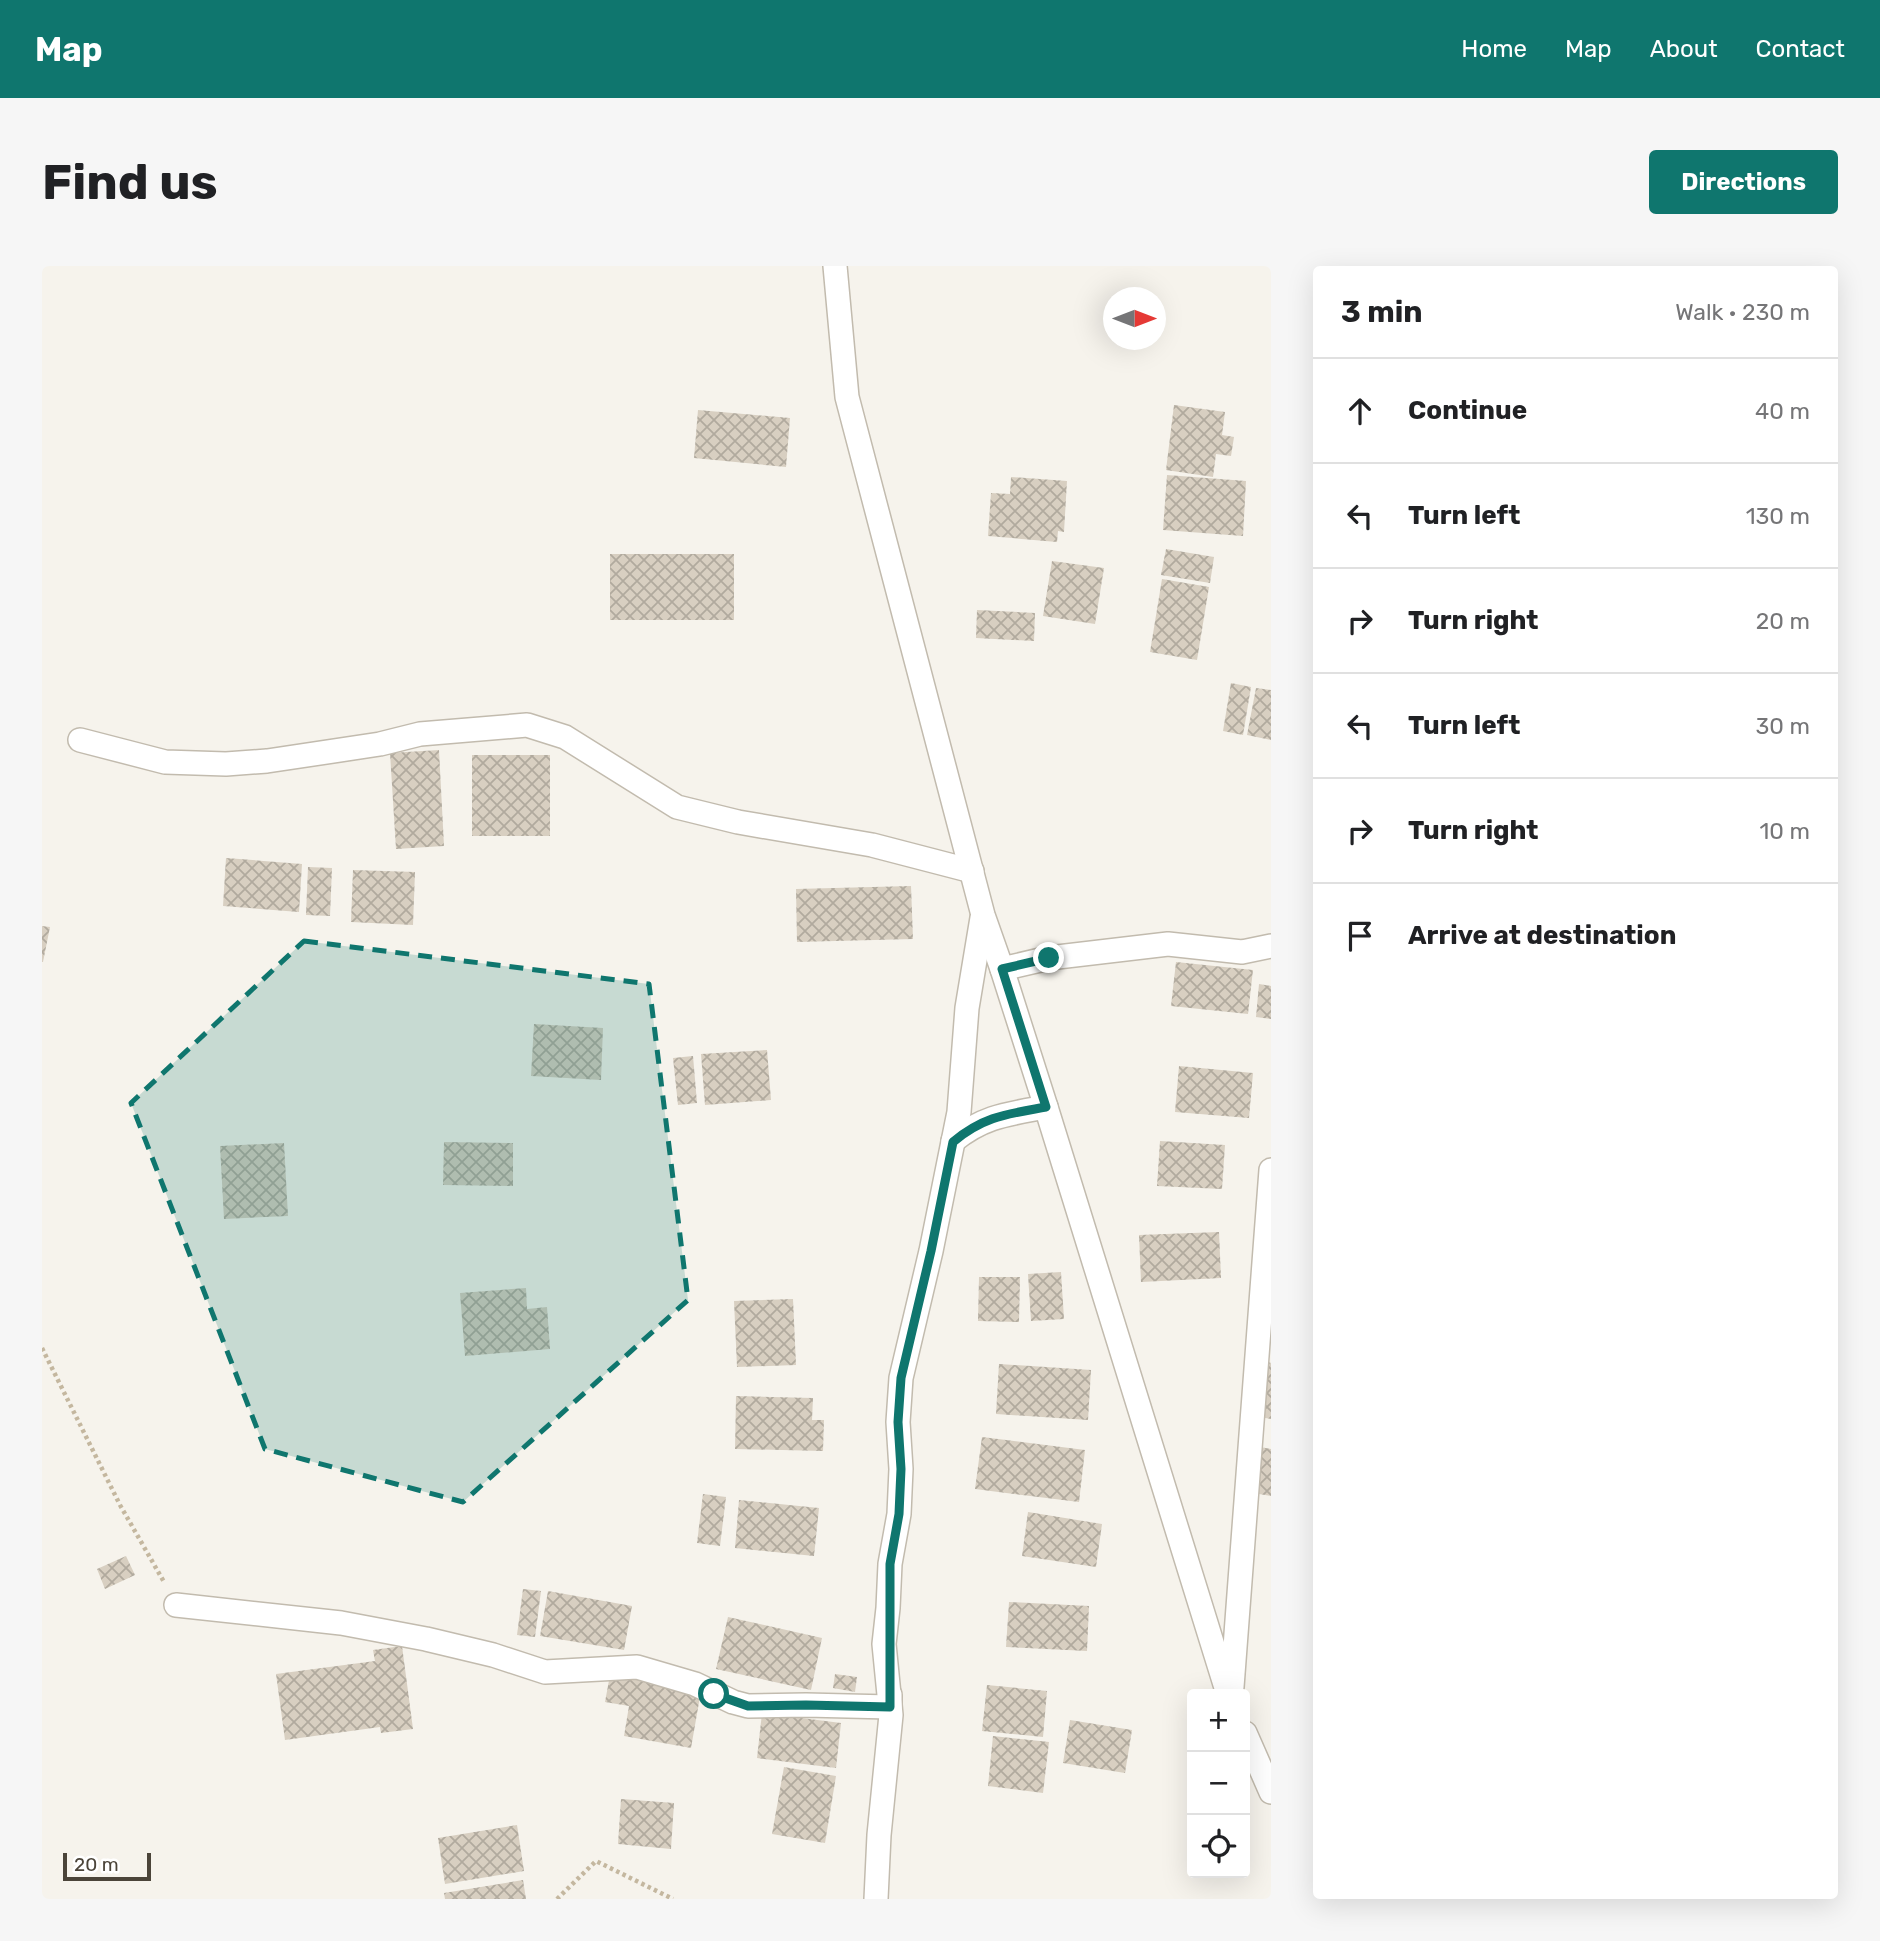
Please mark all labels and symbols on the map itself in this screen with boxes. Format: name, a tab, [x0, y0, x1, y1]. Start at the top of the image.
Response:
north arrow	[1103, 287, 1166, 350]
route end	[1033, 942, 1064, 973]
route start	[698, 1678, 729, 1709]
scale bar	[63, 1850, 150, 1882]

